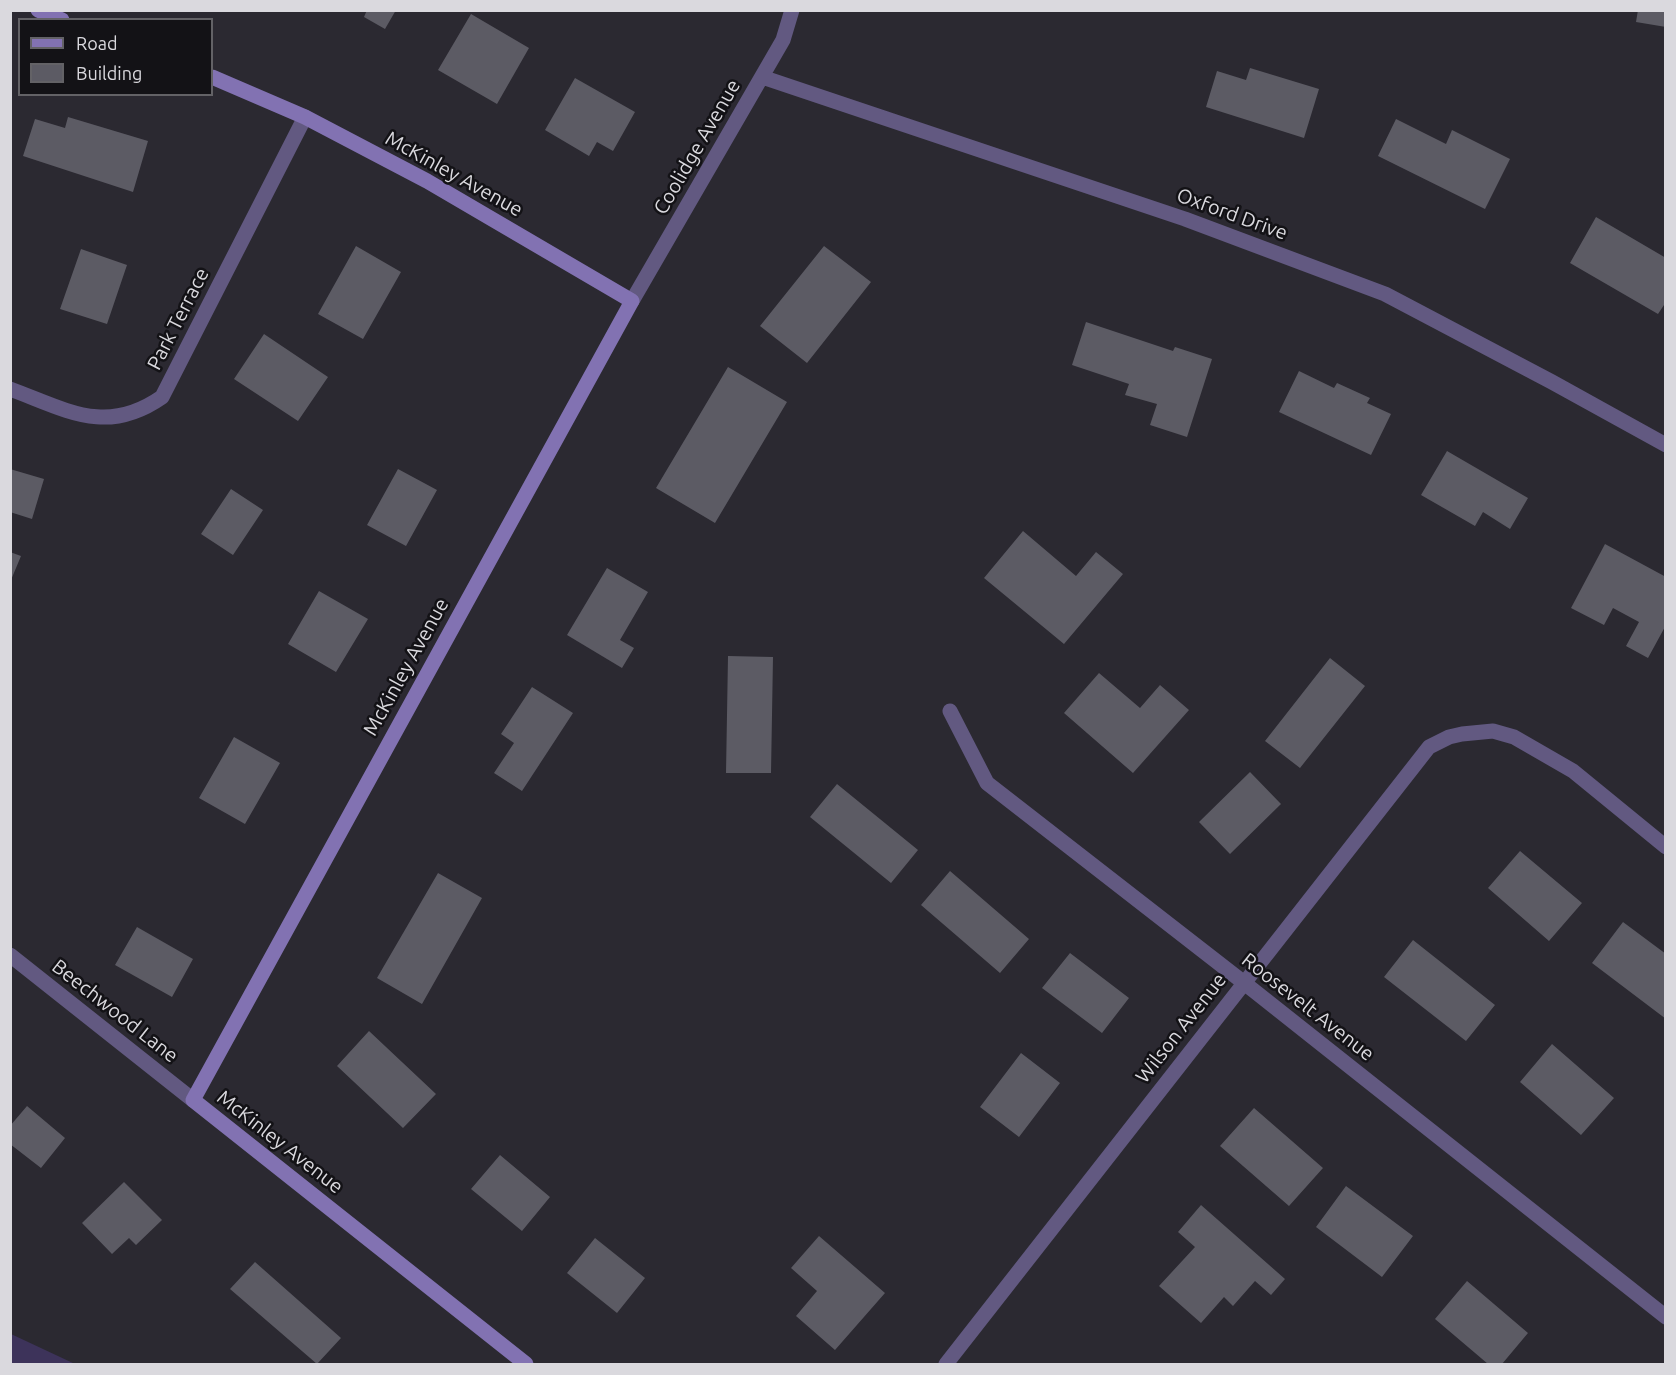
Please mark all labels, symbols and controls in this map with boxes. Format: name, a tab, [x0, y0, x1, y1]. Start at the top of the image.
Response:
legend	[18, 18, 213, 96]
text: Road	[76, 33, 118, 53]
text: Building	[76, 63, 142, 83]
street label: Coolidge Avenue	[649, 75, 745, 219]
street label: McKinley Avenue	[381, 126, 527, 222]
street label: Oxford Drive	[1173, 183, 1291, 245]
street label: Park Terrace	[142, 264, 214, 374]
street label: McKinley Avenue	[358, 594, 454, 740]
street label: Roosevelt Avenue	[1237, 948, 1379, 1066]
street label: Beechwood Lane	[47, 954, 183, 1068]
street label: Wilson Avenue	[1131, 968, 1231, 1088]
street label: McKinley Avenue	[212, 1085, 348, 1199]

